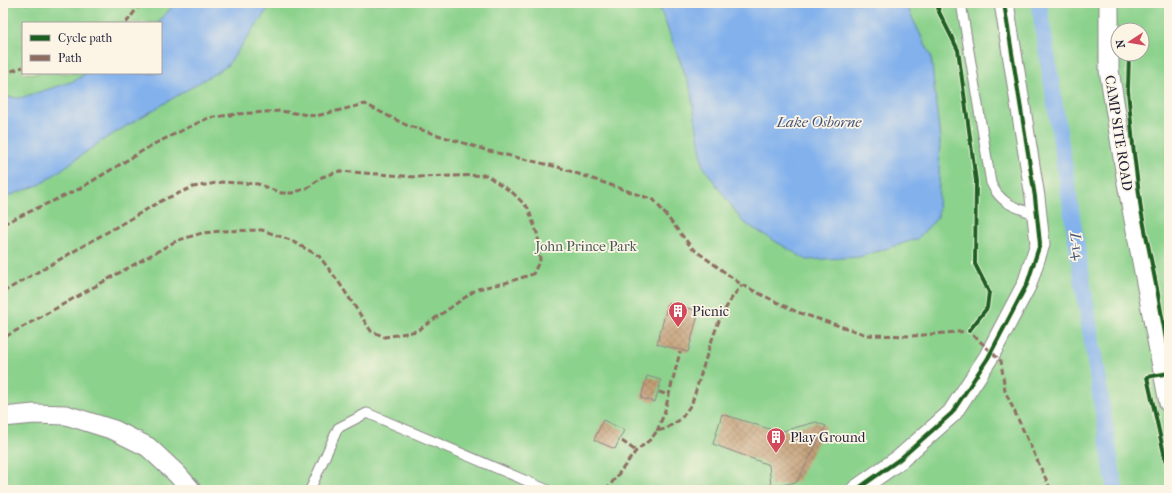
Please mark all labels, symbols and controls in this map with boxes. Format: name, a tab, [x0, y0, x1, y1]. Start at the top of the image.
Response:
legend	[22, 22, 162, 74]
north arrow	[1110, 22, 1150, 62]
text: Cycle path	[58, 31, 113, 45]
text: N	[1113, 38, 1128, 49]
text: Path	[58, 51, 82, 65]
street label: CAMP SITE ROAD	[1101, 74, 1136, 192]
water label: Lake Osborne	[776, 113, 862, 131]
water label: L-14	[1066, 230, 1088, 262]
park label: John Prince Park	[534, 238, 638, 255]
building icon: Picnic	[667, 300, 689, 328]
place label: Picnic	[692, 303, 729, 320]
building icon: Play Ground	[765, 426, 787, 454]
place label: Play Ground	[790, 429, 866, 446]

